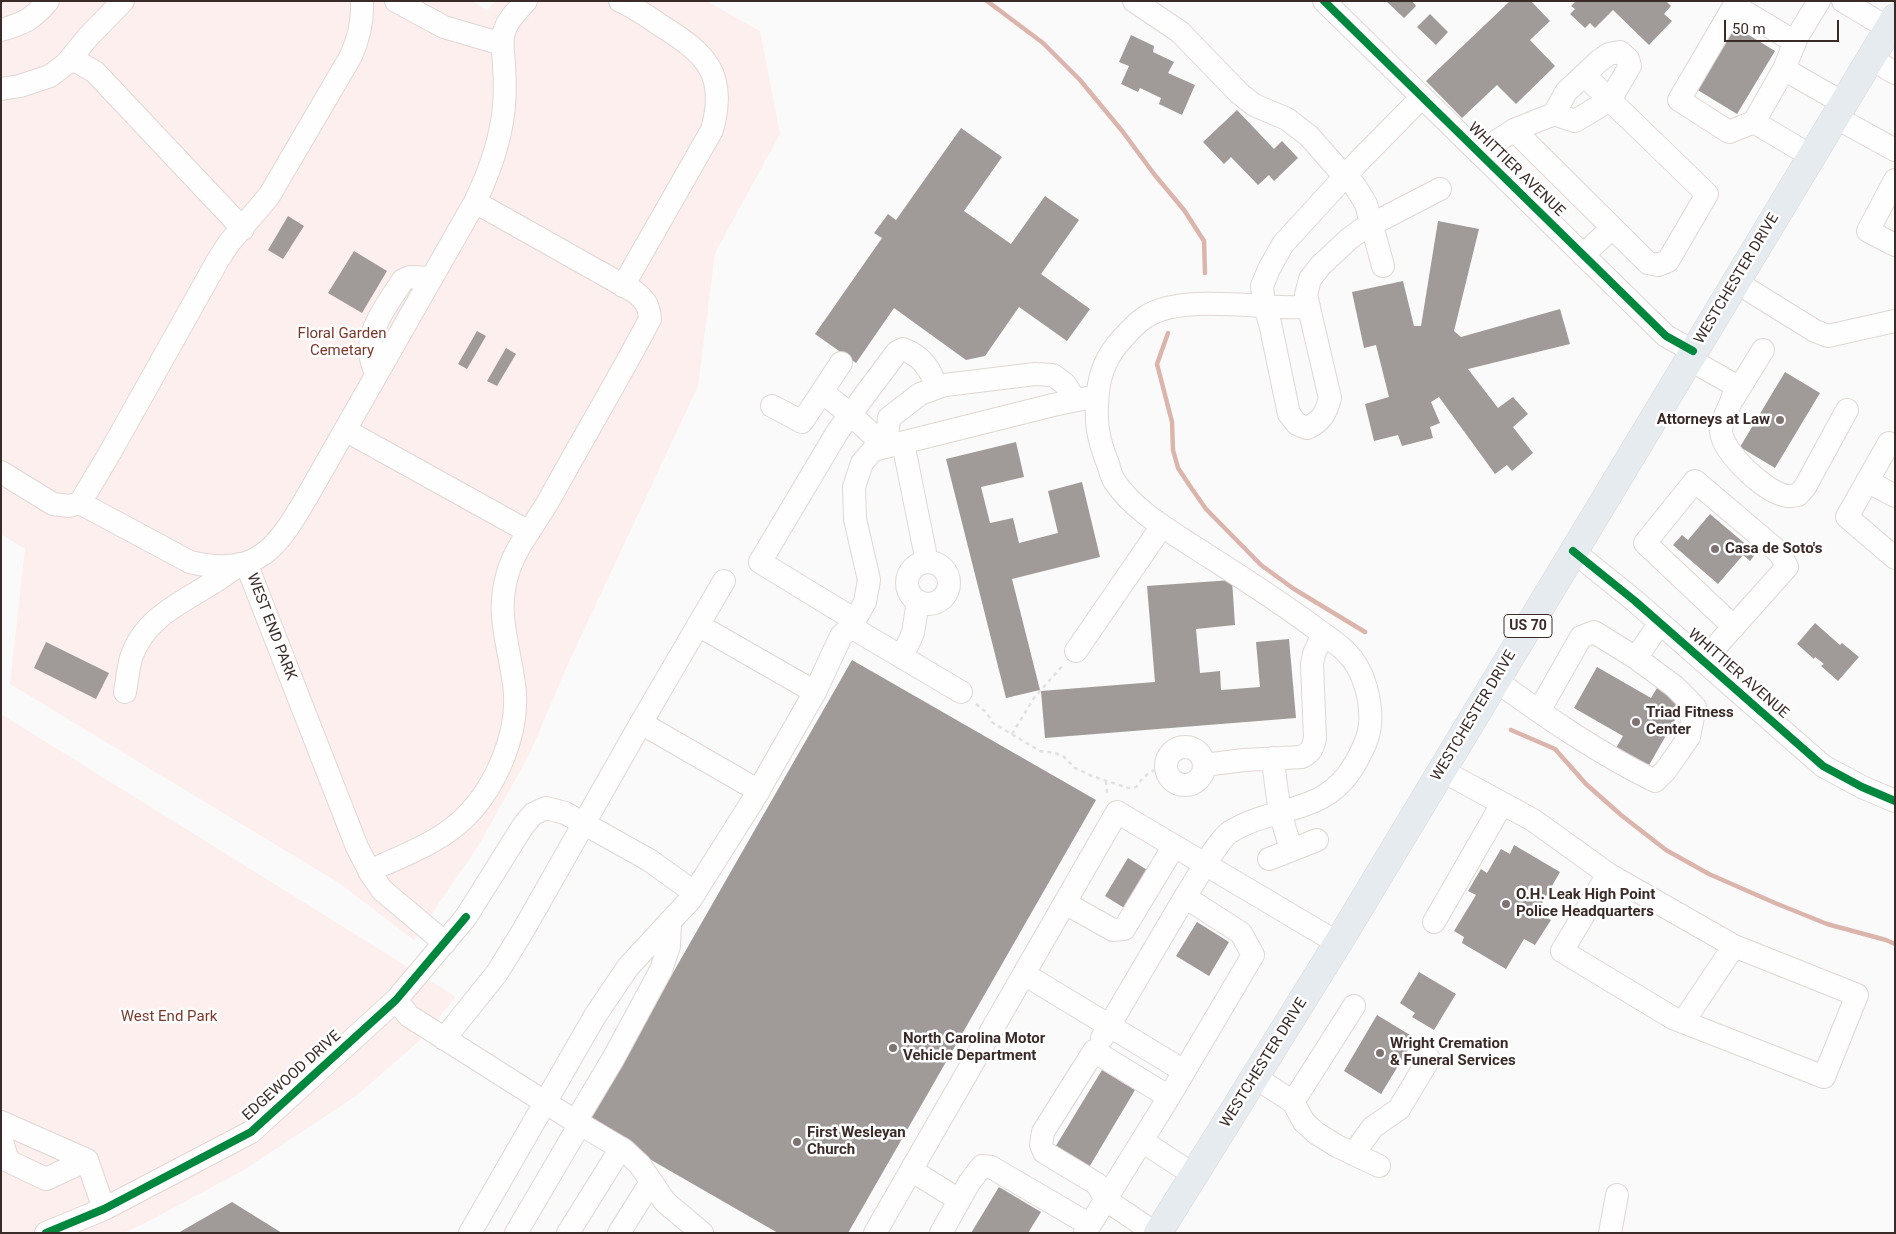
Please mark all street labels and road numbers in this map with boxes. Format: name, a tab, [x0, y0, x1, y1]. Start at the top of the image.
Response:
street label: WHITTIER AVENUE	[1464, 119, 1568, 221]
street label: WESTCHESTER DRIVE	[1691, 210, 1783, 348]
street label: WEST END PARK	[242, 571, 300, 683]
road number: US 70	[1504, 614, 1552, 638]
street label: WHITTIER AVENUE	[1684, 625, 1792, 723]
street label: WESTCHESTER DRIVE	[1428, 647, 1520, 785]
street label: WESTCHESTER DRIVE	[1217, 995, 1311, 1131]
street label: EDGEWOOD DRIVE	[239, 1027, 345, 1125]

